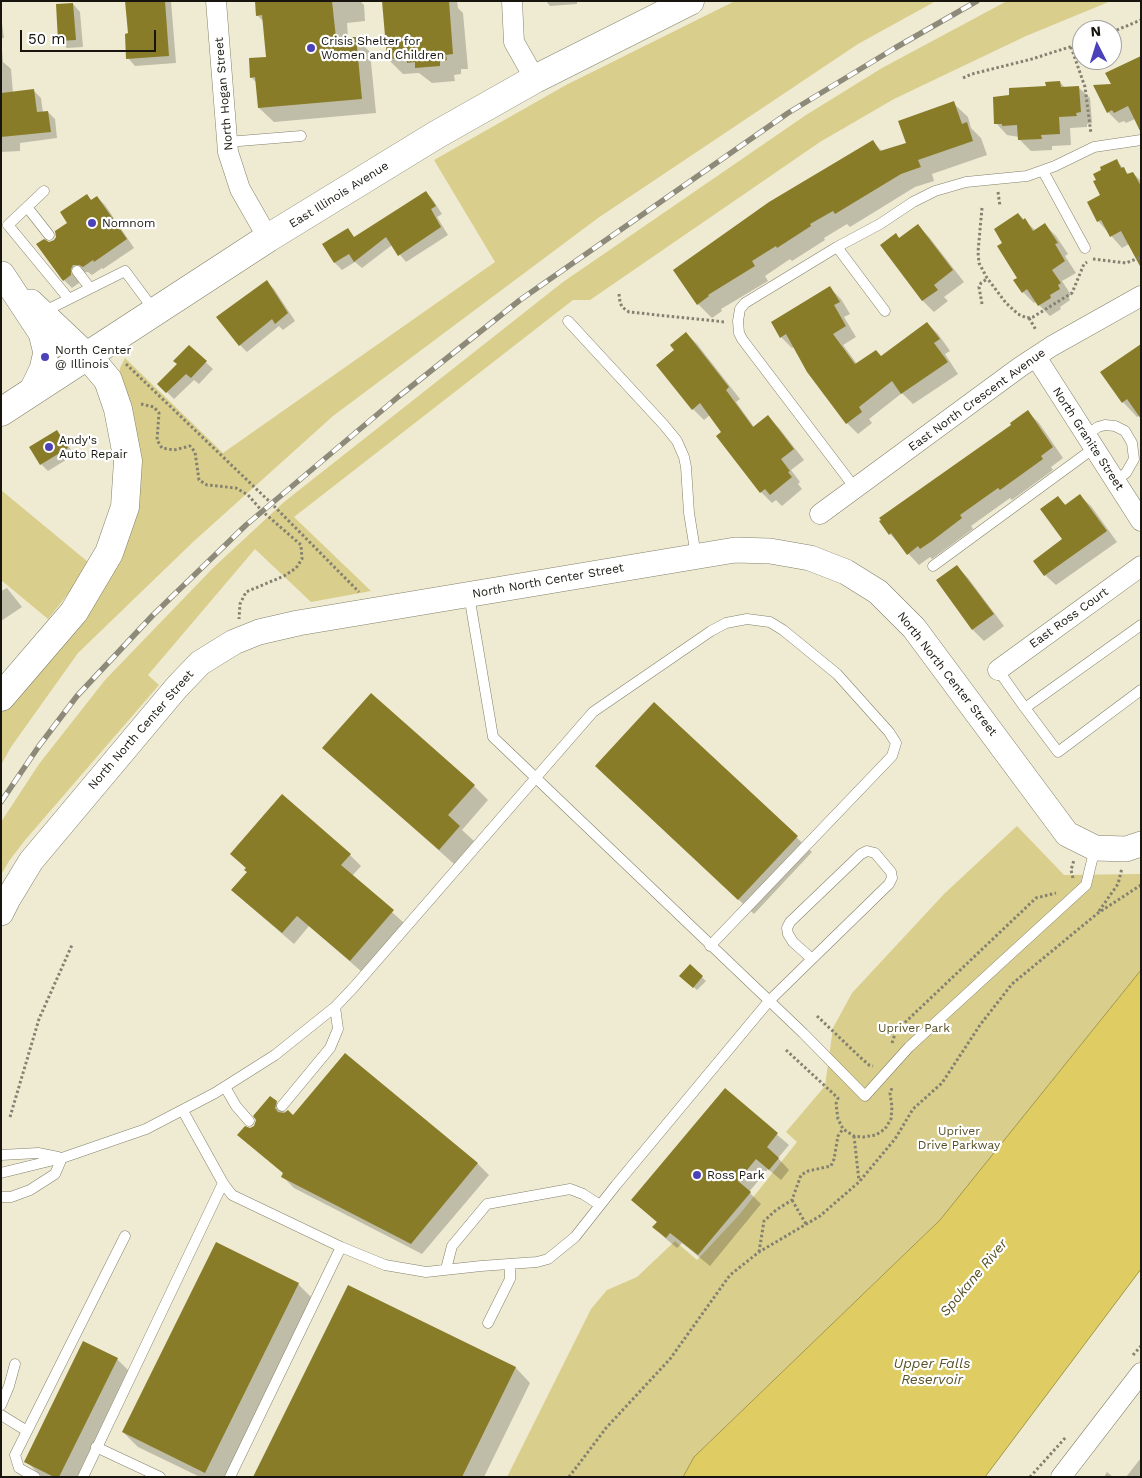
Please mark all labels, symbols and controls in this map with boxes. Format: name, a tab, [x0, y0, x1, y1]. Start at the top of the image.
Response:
scale bar	[22, 20, 159, 52]
north arrow	[1072, 20, 1122, 70]
text: N	[1090, 23, 1102, 39]
text: 50 m	[28, 30, 65, 48]
place label: Crisis Shelter for Women and Children	[321, 34, 444, 62]
street label: North Hogan Street	[212, 37, 236, 151]
marker: Crisis Shelter for Women and Children	[305, 42, 317, 54]
street label: East Illinois Avenue	[287, 159, 391, 231]
place label: Nomnom	[102, 216, 155, 230]
marker: Nomnom	[86, 217, 98, 229]
place label: North Center @ Illinois	[55, 343, 131, 371]
street label: East North Crescent Avenue	[906, 345, 1048, 455]
marker: North Center @ Illinois	[39, 351, 51, 363]
street label: North Granite Street	[1049, 385, 1127, 493]
place label: Andy's Auto Repair	[59, 433, 128, 461]
marker: Andy's Auto Repair	[43, 441, 55, 453]
street label: North North Center Street	[471, 561, 625, 601]
street label: East Ross Court	[1027, 585, 1111, 651]
street label: North North Center Street	[894, 609, 1000, 739]
street label: North North Center Street	[85, 667, 197, 793]
park label: Upriver Park	[878, 1021, 950, 1035]
park label: Upriver Drive Parkway	[918, 1124, 1000, 1152]
place label: Ross Park	[707, 1168, 765, 1182]
marker: Ross Park	[691, 1169, 703, 1181]
water label: Spokane River	[937, 1236, 1011, 1320]
water label: Upper Falls Reservoir	[894, 1356, 970, 1388]

